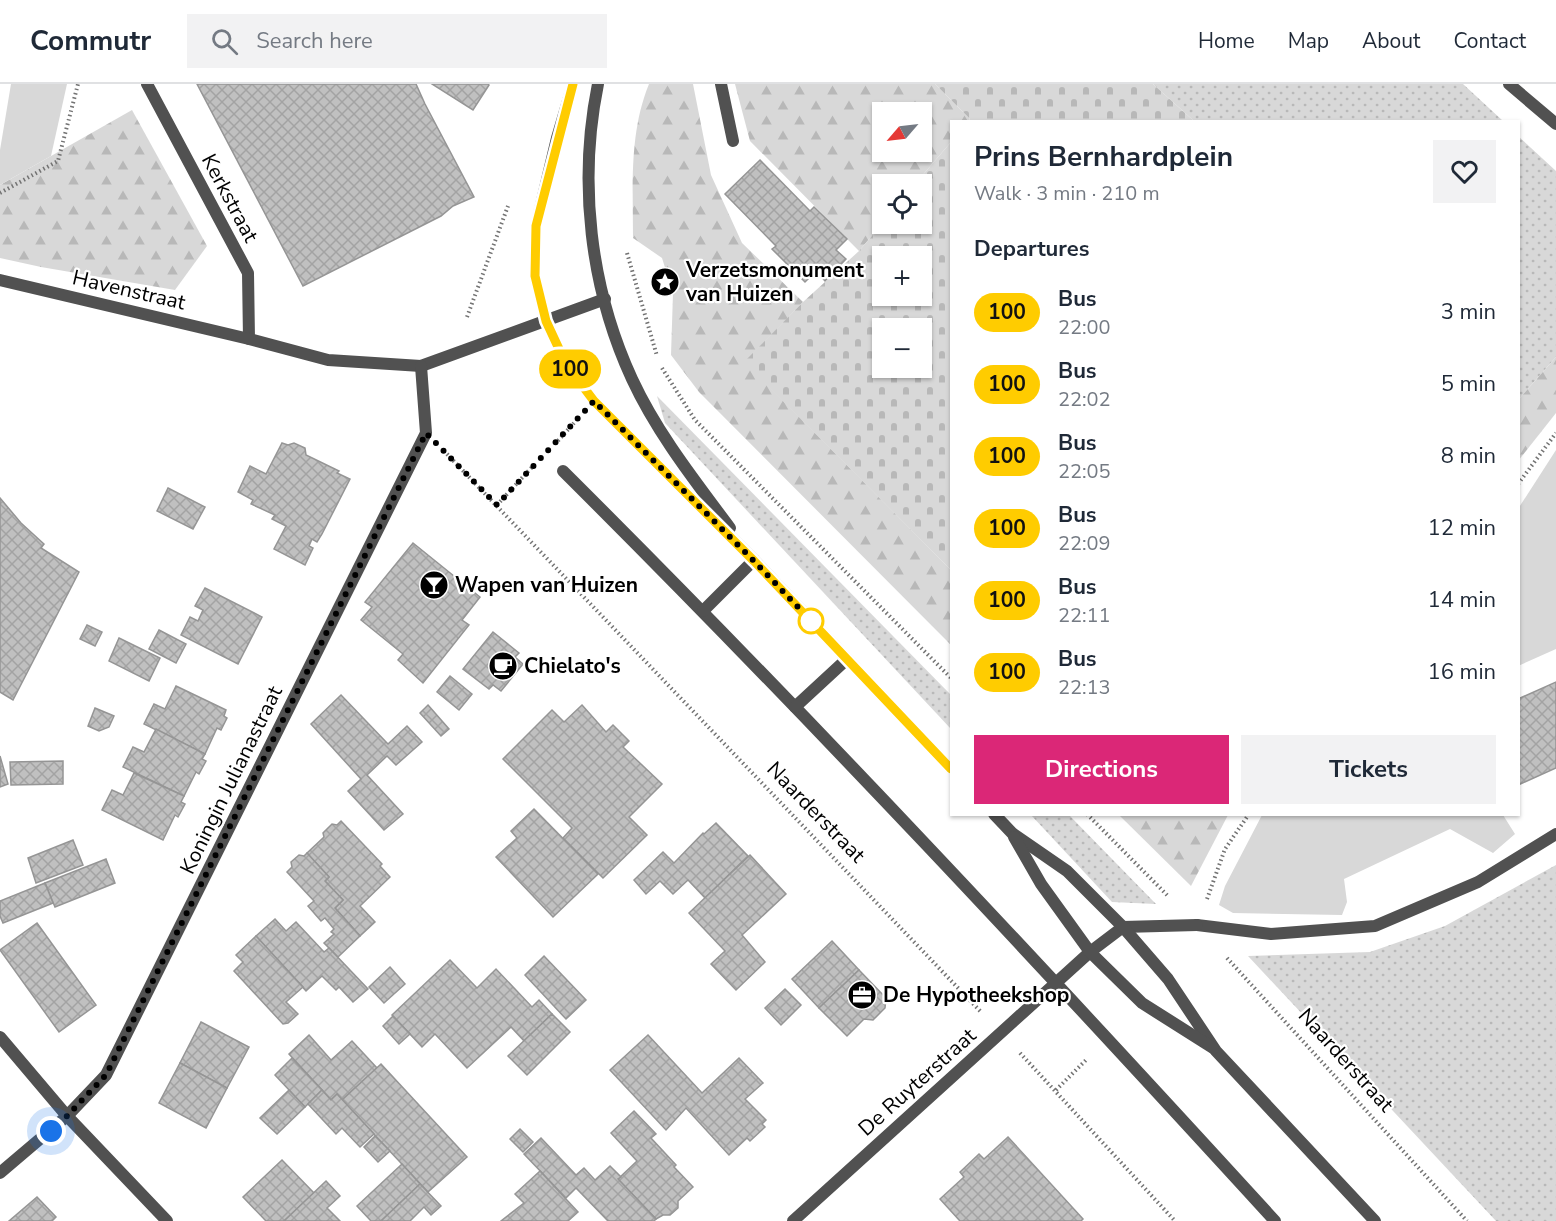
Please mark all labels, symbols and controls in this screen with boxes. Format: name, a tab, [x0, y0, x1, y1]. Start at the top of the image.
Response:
search box	[187, 14, 607, 68]
text: Commutr	[30, 22, 151, 60]
icon: search	[208, 25, 241, 58]
text: Search here	[256, 26, 373, 56]
text: Home	[1198, 27, 1255, 55]
text: Map	[1288, 27, 1329, 55]
text: About	[1362, 27, 1420, 55]
text: Contact	[1453, 27, 1526, 55]
north arrow	[872, 102, 932, 162]
map controls	[872, 102, 932, 378]
text: Prins Bernhardplein	[974, 138, 1233, 176]
button: heart	[1433, 140, 1496, 203]
street label: Kerkstraat	[195, 149, 265, 248]
button: locate	[872, 174, 932, 234]
text: Walk · 3 min · 210 m	[974, 180, 1160, 207]
text: Departures	[974, 234, 1089, 264]
button: +	[872, 246, 932, 306]
place label: Verzetsmonument van Huizen	[685, 256, 865, 308]
street label: Havenstraat	[70, 263, 189, 317]
place icon: Verzetsmonument van Huizen	[649, 266, 681, 298]
text: Bus	[1058, 284, 1097, 314]
text: 3 min	[1441, 297, 1496, 327]
text: 100	[988, 298, 1026, 326]
text: 22:00	[1058, 314, 1111, 341]
button: −	[872, 318, 932, 378]
line badge: 100	[536, 350, 604, 388]
text: 100	[551, 355, 589, 383]
text: Bus	[1058, 356, 1097, 386]
text: 5 min	[1441, 369, 1496, 399]
text: 100	[988, 370, 1026, 398]
text: 22:02	[1058, 386, 1111, 413]
text: Bus	[1058, 428, 1097, 458]
text: 8 min	[1441, 441, 1496, 471]
text: 100	[988, 442, 1026, 470]
text: 22:05	[1058, 458, 1111, 485]
text: Bus	[1058, 500, 1097, 530]
text: 12 min	[1428, 513, 1496, 543]
text: 100	[988, 514, 1026, 542]
text: 22:09	[1058, 530, 1111, 557]
bar icon: Wapen van Huizen	[418, 569, 450, 601]
place label: Wapen van Huizen	[455, 571, 638, 599]
text: Bus	[1058, 572, 1097, 602]
text: 14 min	[1428, 585, 1496, 615]
text: 100	[988, 586, 1026, 614]
text: 22:11	[1058, 602, 1111, 629]
unlabelled marker	[798, 608, 824, 634]
text: Bus	[1058, 644, 1097, 674]
cafe icon: Chielato's	[487, 650, 519, 682]
place label: Chielato's	[524, 652, 621, 680]
text: 16 min	[1428, 657, 1496, 687]
text: 100	[988, 658, 1026, 686]
text: 22:13	[1058, 674, 1111, 701]
street label: Koningin Julianastraat	[173, 681, 289, 879]
button: Directions	[974, 735, 1229, 804]
button: Tickets	[1241, 735, 1496, 804]
street label: Naarderstraat	[761, 755, 872, 869]
office icon: De Hypotheekshop	[846, 979, 878, 1011]
place label: De Hypotheekshop	[883, 981, 1069, 1009]
street label: Naarderstraat	[1292, 1002, 1400, 1118]
street label: De Ruyterstraat	[852, 1021, 982, 1142]
your location	[36, 1116, 66, 1146]

